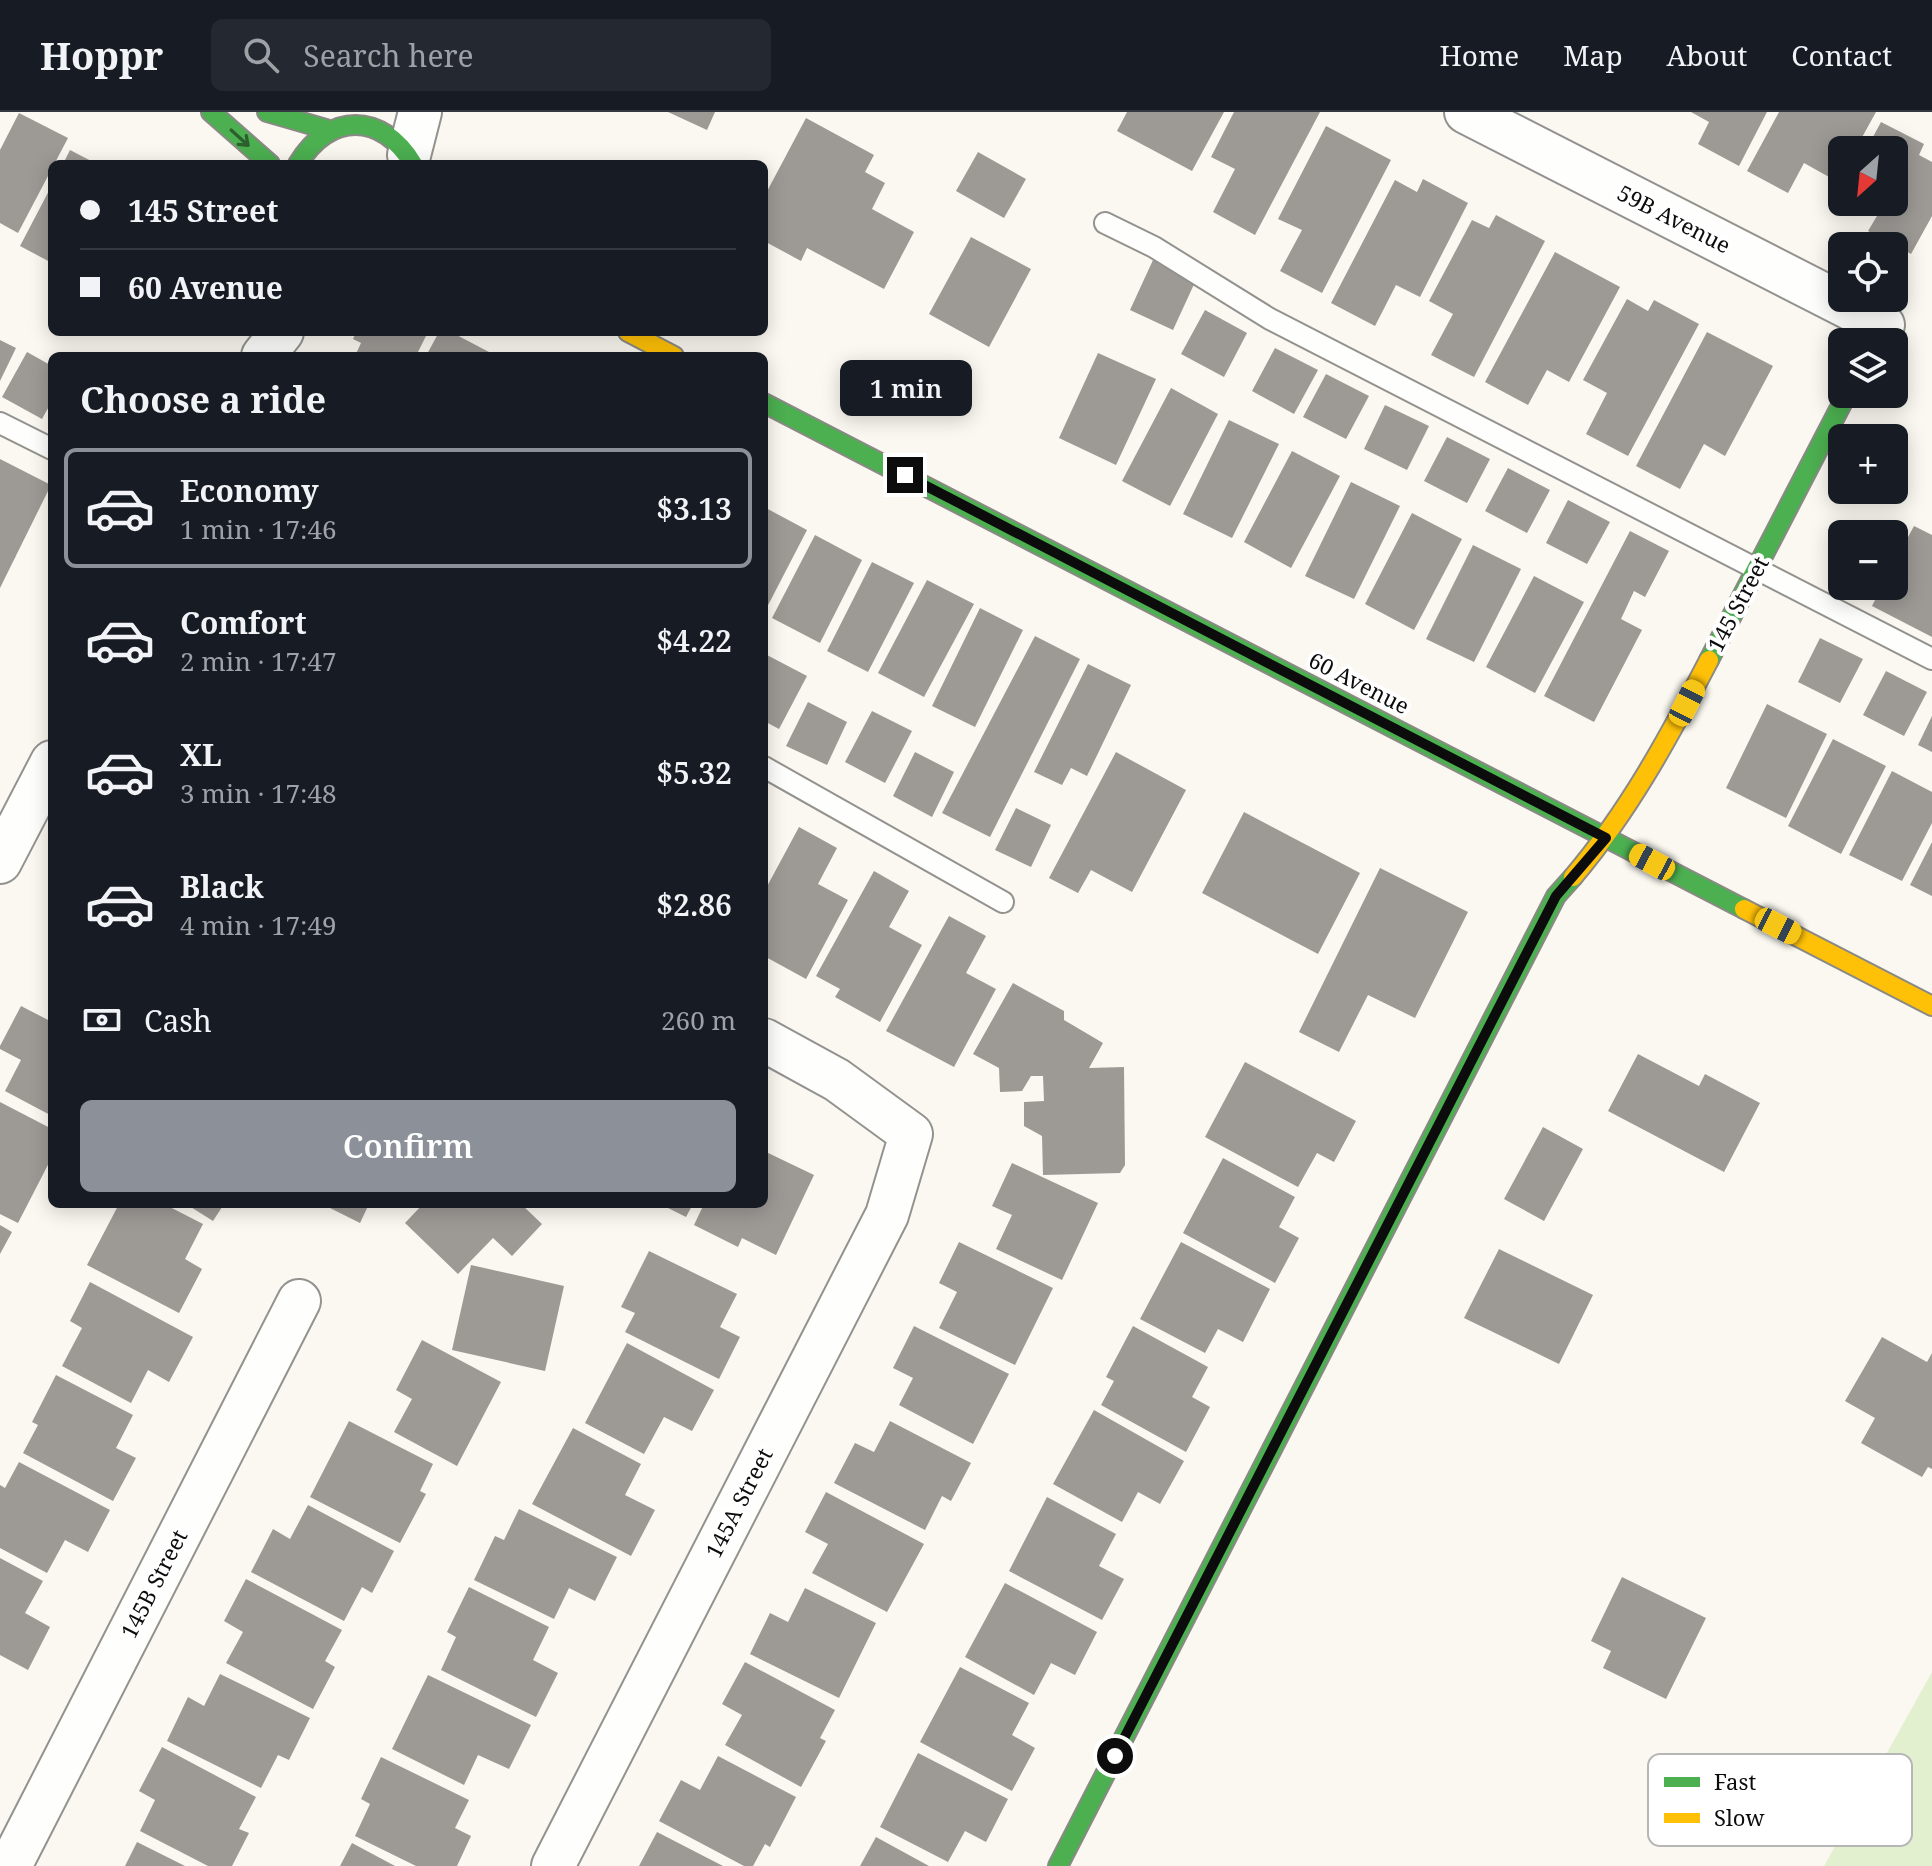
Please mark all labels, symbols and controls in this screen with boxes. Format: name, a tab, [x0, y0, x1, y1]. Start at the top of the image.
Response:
search box	[211, 19, 771, 91]
text: Hoppr	[40, 29, 163, 81]
icon: search	[239, 33, 283, 77]
text: Search here	[303, 35, 474, 76]
text: Home	[1440, 36, 1519, 74]
text: Map	[1563, 36, 1623, 74]
text: About	[1667, 36, 1747, 74]
text: Contact	[1791, 36, 1892, 74]
one-way arrow	[230, 129, 250, 147]
north arrow	[1828, 136, 1908, 216]
map controls	[1828, 136, 1908, 600]
street label: 59B Avenue	[1613, 177, 1736, 259]
text: 145 Street	[128, 190, 278, 231]
button: locate	[1828, 232, 1908, 312]
text: 60 Avenue	[128, 267, 283, 308]
button: layers	[1828, 328, 1908, 408]
callout: 1 min	[839, 359, 971, 415]
text: 1 min	[870, 370, 942, 406]
text: Choose a ride	[80, 375, 326, 424]
button: +	[1828, 424, 1908, 504]
route end	[887, 457, 923, 493]
text: Economy	[180, 470, 319, 511]
icon: car	[84, 472, 156, 544]
text: $3.13	[656, 488, 732, 529]
text: 1 min · 17:46	[180, 511, 337, 547]
button: −	[1828, 520, 1908, 600]
street label: 145 Street	[1699, 550, 1775, 656]
text: Comfort	[180, 602, 307, 643]
icon: car	[84, 604, 156, 676]
text: $4.22	[656, 620, 732, 661]
text: 2 min · 17:47	[180, 643, 337, 679]
street label: 60 Avenue	[1304, 644, 1415, 720]
car	[1665, 676, 1709, 730]
text: XL	[180, 734, 222, 775]
icon: car	[84, 736, 156, 808]
text: $5.32	[656, 752, 732, 793]
text: 3 min · 17:48	[180, 775, 337, 811]
car	[1625, 840, 1679, 884]
text: Black	[180, 866, 264, 907]
icon: car	[84, 868, 156, 940]
text: $2.86	[656, 884, 732, 925]
car	[1751, 904, 1805, 948]
text: 4 min · 17:49	[180, 907, 337, 943]
icon: cash	[80, 998, 124, 1042]
text: Cash	[144, 1000, 212, 1041]
text: 260 m	[661, 1002, 736, 1038]
button: Confirm	[80, 1100, 736, 1192]
street label: 145A Street	[698, 1442, 779, 1563]
street label: 145B Street	[113, 1524, 193, 1643]
route start	[1097, 1738, 1133, 1774]
legend	[1648, 1754, 1912, 1846]
text: Fast	[1714, 1766, 1756, 1796]
text: Slow	[1714, 1802, 1764, 1832]

